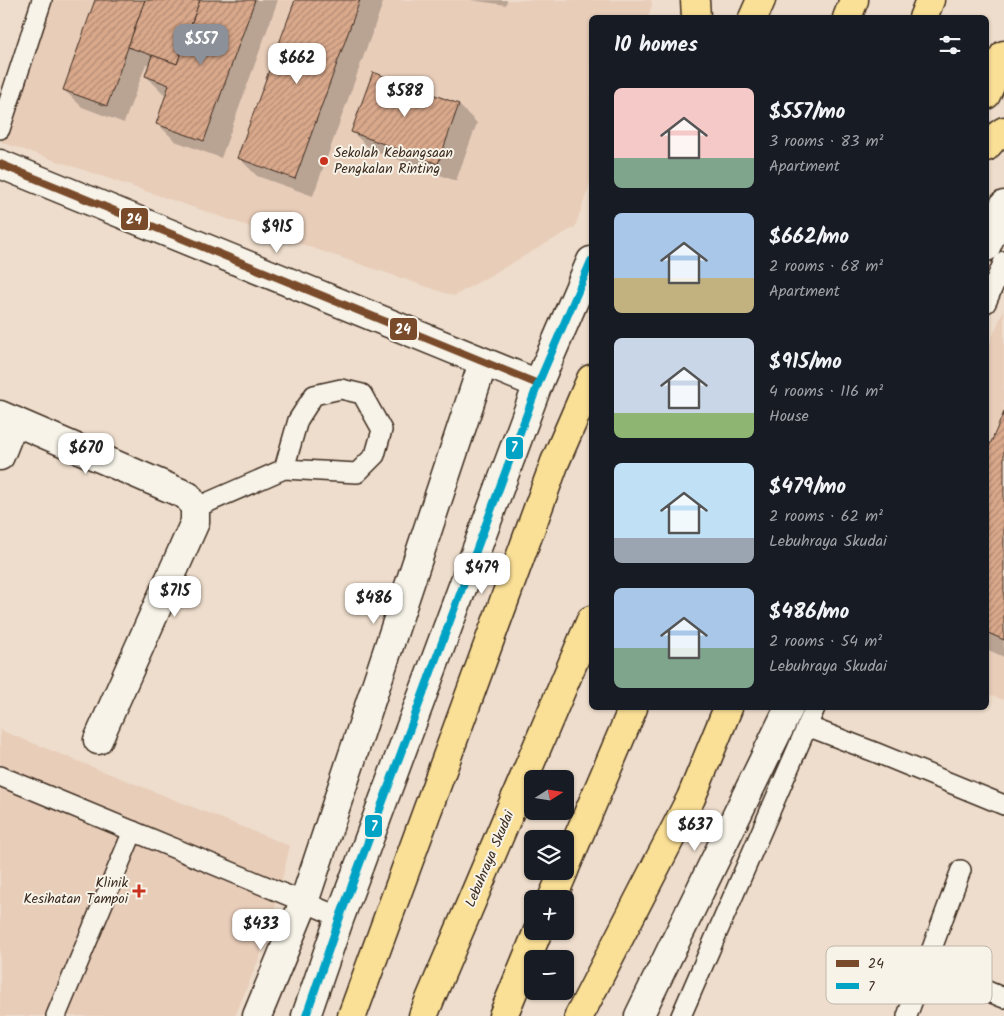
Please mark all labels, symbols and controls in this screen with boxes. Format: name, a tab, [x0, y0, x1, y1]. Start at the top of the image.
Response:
pin: $557	[171, 23, 231, 66]
text: $557	[184, 27, 218, 52]
text: 10 homes	[614, 29, 698, 62]
icon: filters	[936, 31, 964, 59]
pin: $662	[267, 42, 327, 85]
text: $662	[279, 46, 315, 71]
pin: $588	[375, 76, 435, 118]
text: $588	[387, 79, 423, 104]
text: $557/mo	[769, 96, 845, 129]
icon: home	[654, 108, 714, 168]
text: 3 rooms · 83 m²	[769, 129, 883, 154]
place label: Sekolah Kebangsaan Pengkalan Rinting	[334, 142, 453, 180]
text: Apartment	[769, 154, 840, 179]
marker: Sekolah Kebangsaan Pengkalan Rinting	[318, 155, 330, 167]
line badge: 24	[120, 207, 149, 231]
text: 24	[126, 209, 142, 231]
pin: $915	[247, 212, 307, 254]
text: $915	[262, 215, 292, 240]
text: $662/mo	[769, 221, 849, 254]
icon: home	[654, 233, 714, 293]
text: 2 rooms · 68 m²	[769, 254, 883, 279]
text: Apartment	[769, 279, 840, 304]
line badge: 24	[389, 317, 418, 341]
text: 24	[395, 319, 411, 341]
text: $915/mo	[769, 346, 842, 379]
icon: home	[654, 358, 714, 418]
text: 4 rooms · 116 m²	[769, 379, 883, 404]
text: House	[769, 404, 809, 429]
pin: $670	[56, 432, 116, 475]
text: $670	[69, 436, 103, 461]
line badge: 7	[505, 436, 524, 460]
text: 7	[511, 437, 518, 459]
text: $479/mo	[769, 471, 846, 504]
icon: home	[654, 483, 714, 543]
text: 2 rooms · 62 m²	[769, 504, 883, 529]
text: Lebuhraya Skudai	[769, 529, 887, 554]
pin: $479	[452, 552, 512, 595]
text: $479	[465, 556, 499, 581]
pin: $715	[145, 576, 205, 618]
text: $715	[160, 579, 190, 604]
pin: $486	[344, 582, 404, 625]
text: $486	[356, 586, 392, 611]
text: $486/mo	[769, 596, 849, 629]
icon: home	[654, 608, 714, 668]
text: 2 rooms · 54 m²	[769, 629, 882, 654]
text: Lebuhraya Skudai	[769, 654, 887, 679]
north arrow	[524, 770, 574, 820]
map controls	[524, 770, 574, 1000]
street label: Lebuhraya Skudai	[460, 807, 521, 911]
pin: $637	[665, 810, 725, 852]
text: $637	[678, 813, 712, 838]
line badge: 7	[364, 814, 383, 838]
text: 7	[371, 816, 378, 838]
button: layers	[524, 830, 574, 880]
place label: Klinik Kesihatan Tampoi	[23, 872, 129, 910]
marker: Klinik Kesihatan Tampoi	[132, 884, 146, 898]
button: +	[524, 890, 574, 940]
pin: $433	[231, 908, 291, 951]
text: $433	[243, 912, 279, 937]
legend	[826, 946, 992, 1004]
button: −	[524, 950, 574, 1000]
text: 24	[868, 953, 884, 975]
text: 7	[868, 976, 875, 998]

